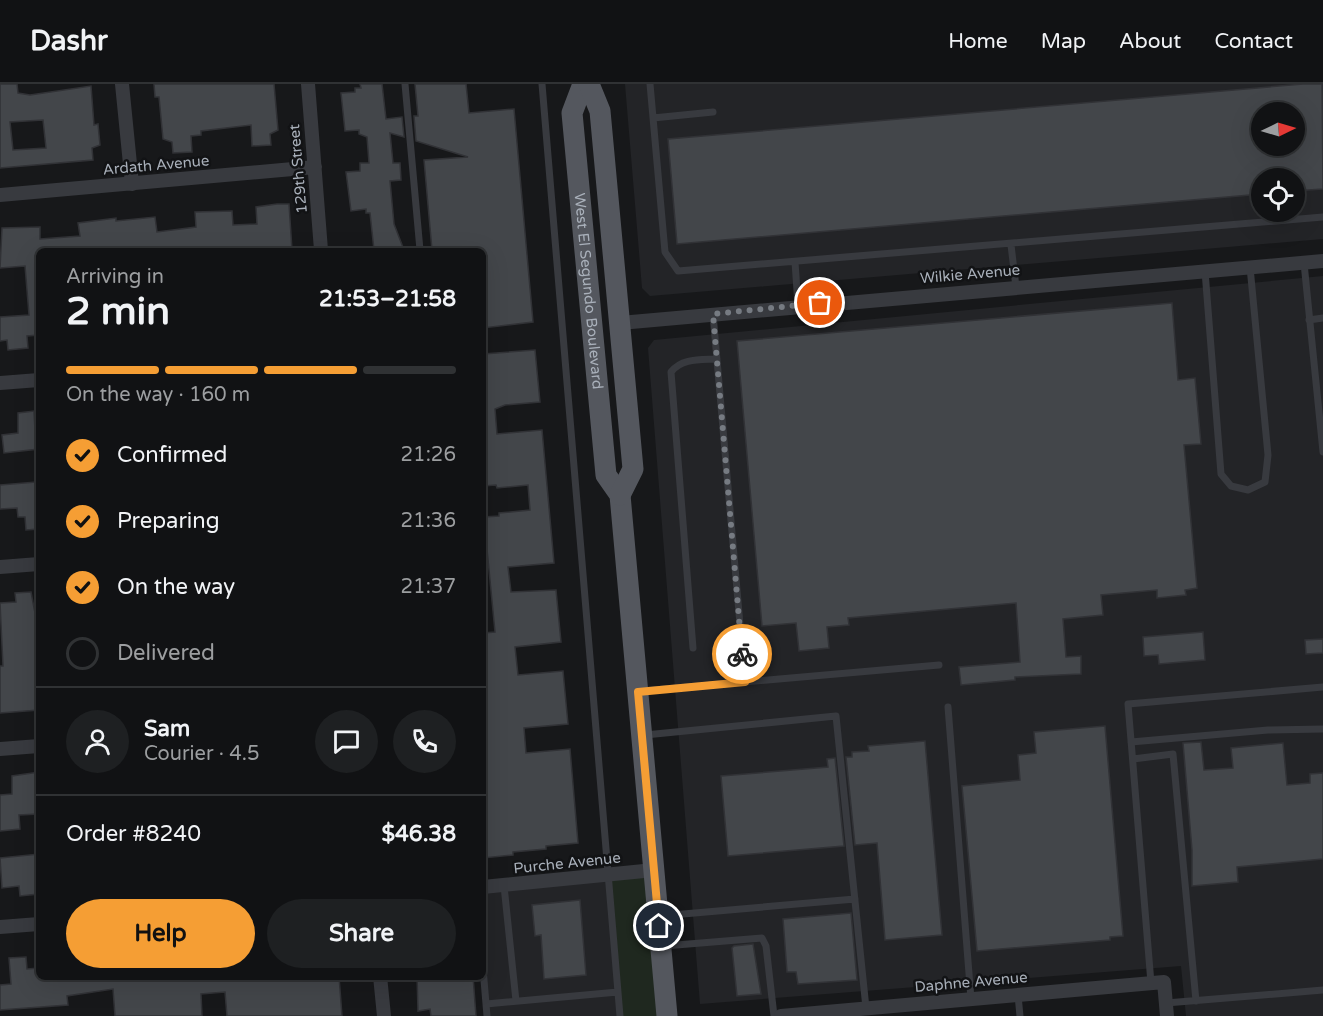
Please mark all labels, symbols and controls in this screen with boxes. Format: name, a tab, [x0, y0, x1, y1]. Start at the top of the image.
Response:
text: Dashr	[30, 24, 108, 58]
text: Home	[948, 29, 1008, 54]
text: Map	[1041, 29, 1086, 54]
text: About	[1119, 29, 1181, 54]
text: Contact	[1214, 29, 1293, 54]
north arrow	[1251, 102, 1305, 156]
map controls	[1251, 102, 1305, 222]
street label: 129th Street	[285, 123, 311, 215]
street label: Ardath Avenue	[102, 151, 210, 179]
button: locate	[1251, 168, 1305, 222]
street label: West El Segundo Boulevard	[571, 192, 607, 390]
street label: Wilkie Avenue	[919, 261, 1021, 287]
text: Arriving in	[66, 265, 164, 289]
pin	[794, 277, 845, 328]
text: 21:53–21:58	[319, 286, 456, 312]
icon: bag	[803, 286, 836, 319]
text: 2 min	[66, 288, 170, 335]
text: On the way · 160 m	[66, 383, 250, 407]
icon: check	[66, 439, 99, 472]
text: Confirmed	[117, 442, 227, 468]
text: 21:26	[401, 443, 456, 467]
icon: check	[66, 505, 99, 538]
text: Preparing	[117, 508, 220, 534]
text: 21:36	[401, 509, 456, 533]
icon: check	[66, 571, 99, 604]
text: On the way	[117, 574, 235, 600]
text: 21:37	[401, 575, 456, 599]
courier	[712, 624, 772, 684]
icon: bike	[726, 638, 759, 671]
text: Delivered	[117, 640, 215, 666]
button: person	[66, 710, 129, 773]
button: chat	[315, 710, 378, 773]
button: phone	[393, 710, 456, 773]
text: Sam	[144, 716, 190, 742]
text: Courier · 4.5	[144, 742, 259, 766]
text: Order #8240	[66, 821, 201, 847]
text: $46.38	[381, 821, 456, 847]
street label: Purche Avenue	[512, 848, 622, 878]
button: Help	[66, 899, 255, 968]
button: Share	[267, 899, 456, 968]
pin	[633, 900, 684, 951]
icon: home	[642, 909, 675, 942]
street label: Daphne Avenue	[914, 968, 1028, 996]

